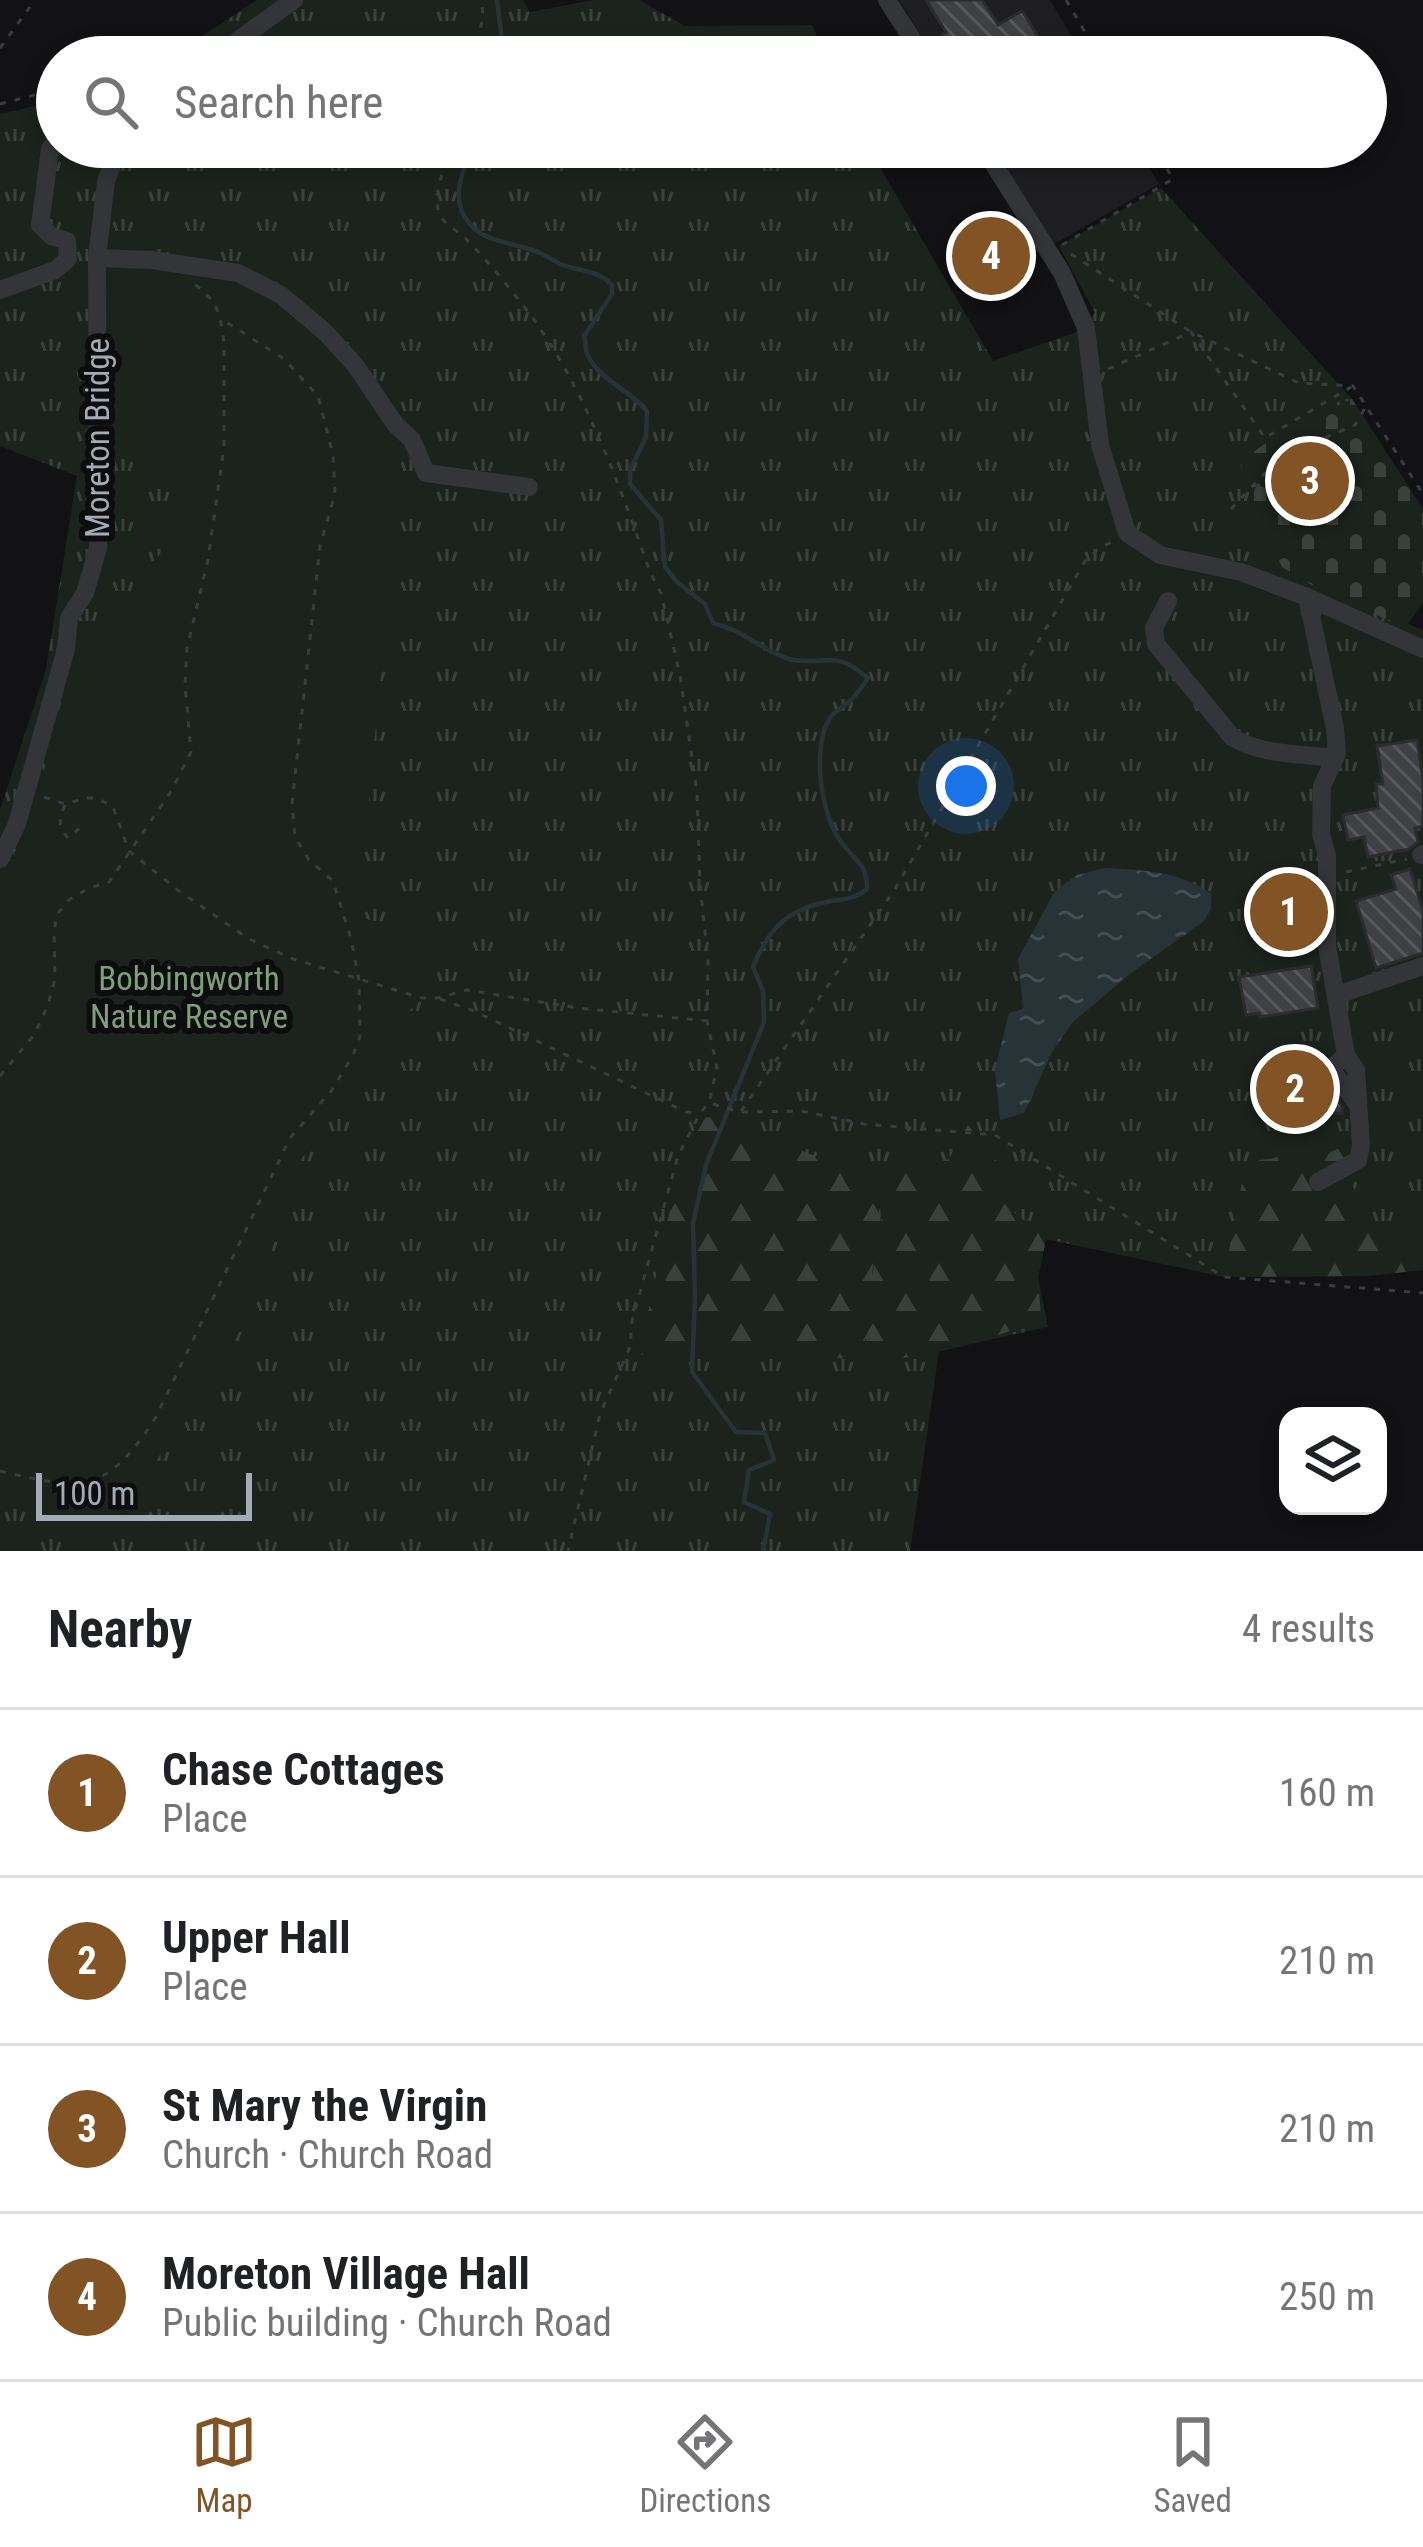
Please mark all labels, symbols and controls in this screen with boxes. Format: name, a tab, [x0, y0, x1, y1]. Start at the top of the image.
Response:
search box	[36, 36, 1387, 168]
icon: search	[78, 69, 144, 135]
text: Search here	[174, 76, 383, 129]
pin: 4	[952, 211, 1030, 301]
street label: Moreton Bridge	[78, 338, 117, 538]
pin: 3	[1271, 436, 1349, 526]
your location	[936, 756, 996, 816]
pin: 1	[1250, 867, 1328, 957]
park label: Bobbingworth Nature Reserve	[90, 959, 288, 1036]
pin: 2	[1256, 1044, 1334, 1134]
map controls	[1279, 1407, 1387, 1515]
button: layers	[1279, 1407, 1387, 1515]
scale bar	[36, 1467, 252, 1520]
text: 100 m	[54, 1474, 135, 1513]
text: Nearby	[48, 1600, 192, 1659]
text: 4 results	[1242, 1606, 1375, 1652]
text: Chase Cottages	[162, 1743, 445, 1796]
text: 1	[77, 1770, 97, 1816]
text: 160 m	[1279, 1770, 1375, 1816]
text: Place	[162, 1796, 248, 1842]
text: Upper Hall	[162, 1911, 351, 1964]
text: 2	[77, 1938, 97, 1984]
text: 210 m	[1279, 1938, 1375, 1984]
text: Place	[162, 1964, 248, 2010]
text: St Mary the Virgin	[162, 2079, 487, 2132]
text: 3	[77, 2106, 97, 2152]
text: 210 m	[1279, 2106, 1375, 2152]
text: Church · Church Road	[162, 2132, 493, 2178]
text: Moreton Village Hall	[162, 2247, 530, 2300]
text: 4	[77, 2274, 97, 2320]
text: 250 m	[1279, 2274, 1375, 2320]
text: Public building · Church Road	[162, 2300, 612, 2346]
tab: Map	[191, 2409, 257, 2520]
tab: Directions	[639, 2409, 771, 2520]
tab: Saved	[1153, 2409, 1232, 2520]

